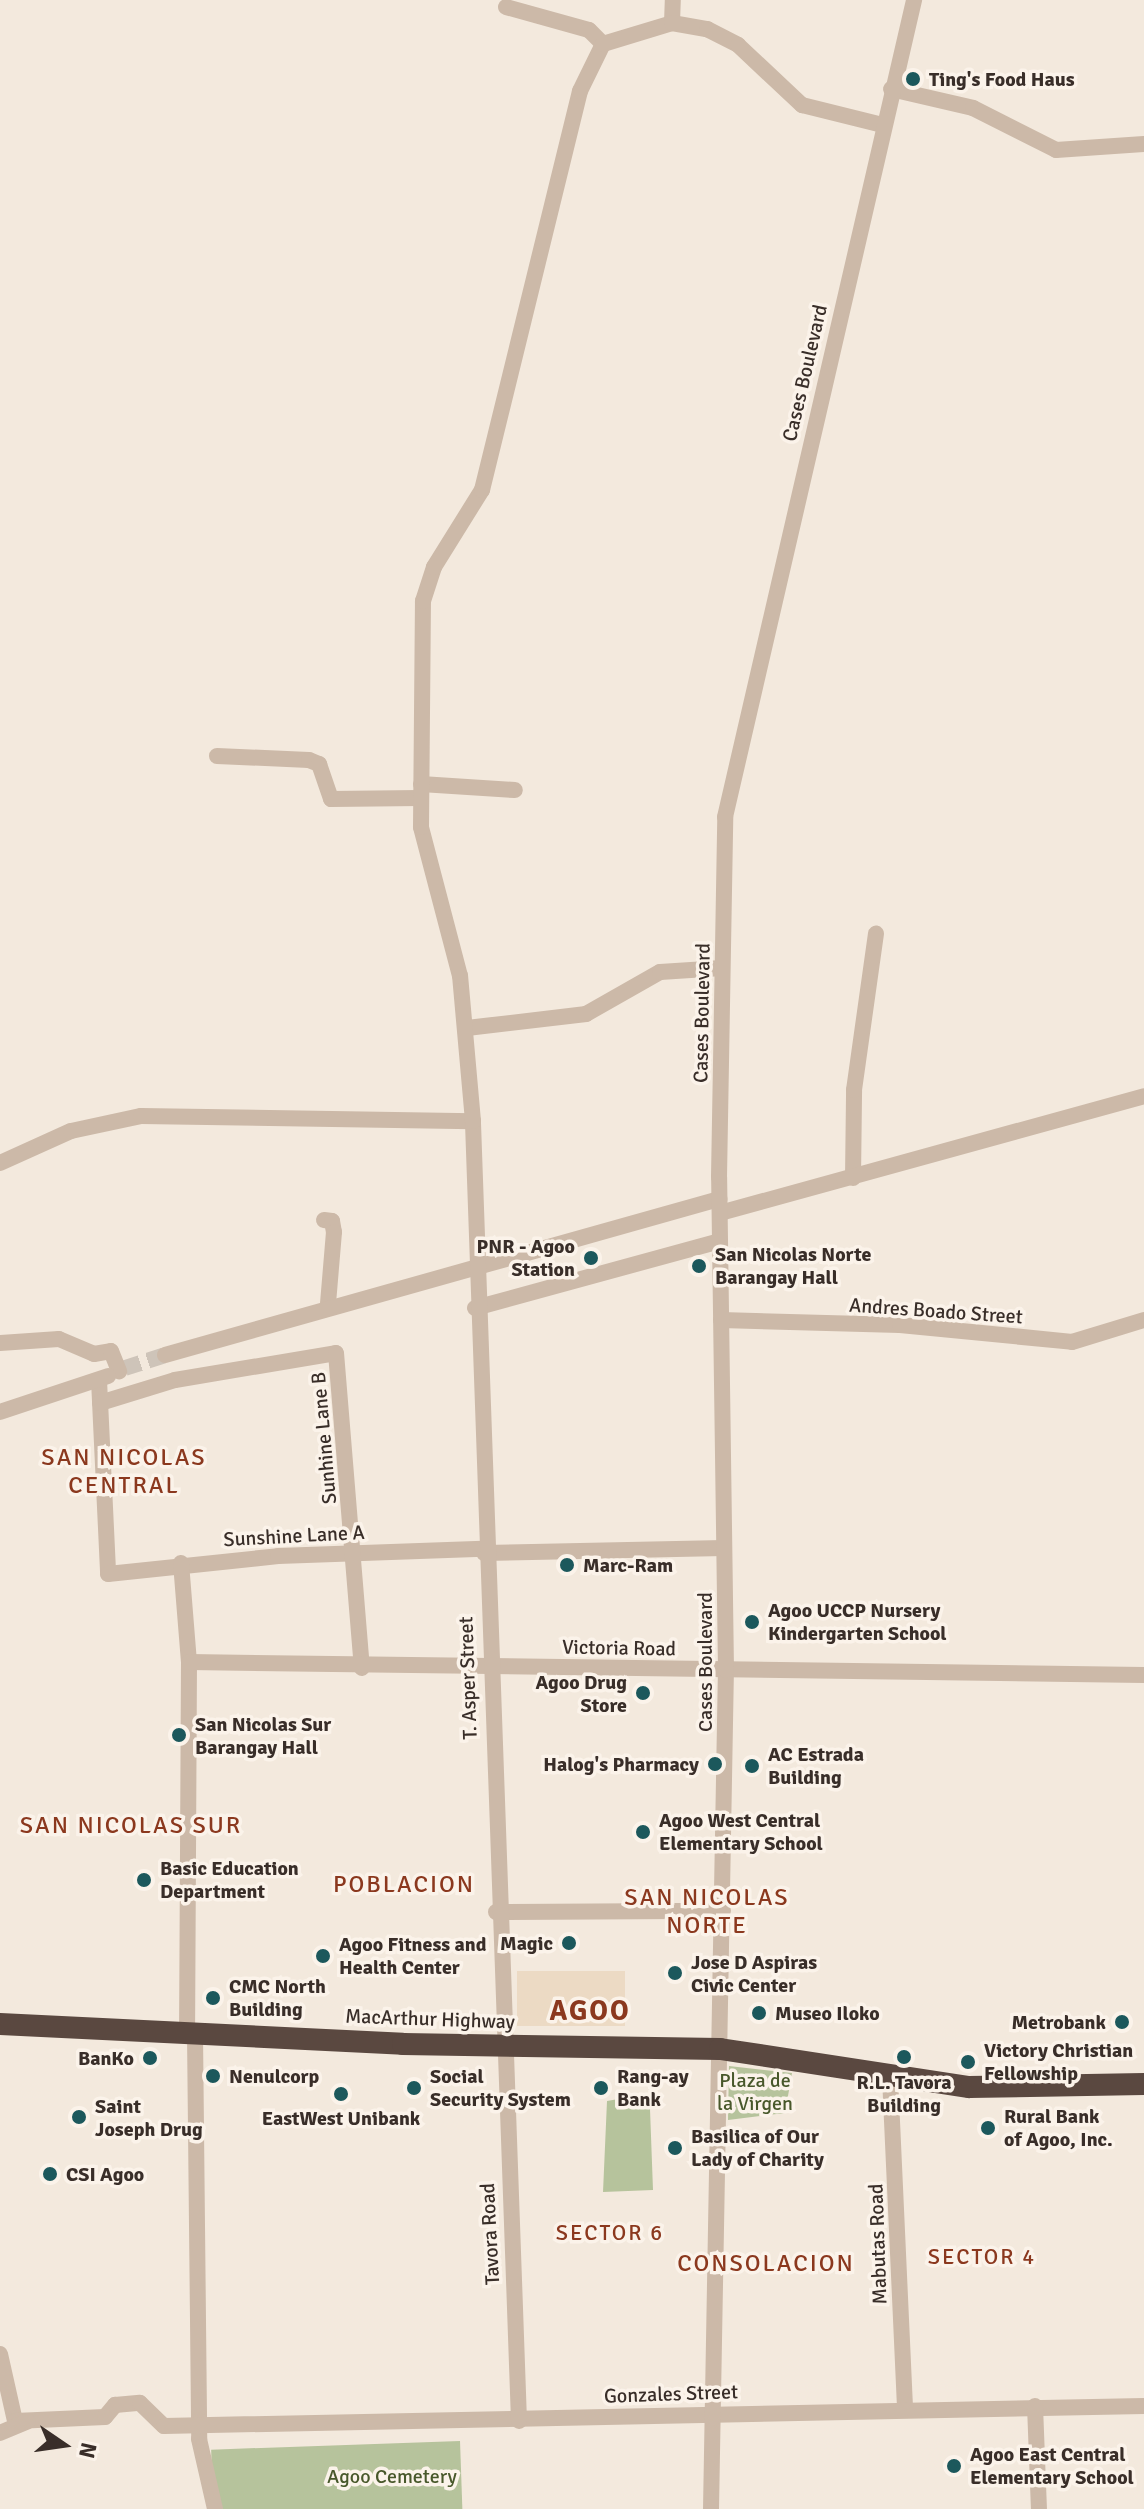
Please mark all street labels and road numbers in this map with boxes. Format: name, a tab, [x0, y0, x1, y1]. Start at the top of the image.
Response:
street label: Cases Boulevard	[778, 302, 832, 444]
street label: Cases Boulevard	[689, 943, 715, 1083]
street label: Andres Boado Street	[848, 1293, 1024, 1329]
street label: Sunhine Lane B	[306, 1371, 342, 1505]
street label: Sunshine Lane A	[223, 1520, 365, 1552]
street label: Cases Boulevard	[693, 1592, 717, 1732]
street label: T. Asper Street	[454, 1616, 482, 1740]
street label: Victoria Road	[562, 1635, 676, 1661]
street label: MacArthur Highway	[345, 2004, 515, 2034]
street label: Tavora Road	[475, 2182, 505, 2286]
street label: Mabutas Road	[864, 2183, 892, 2305]
street label: Gonzales Street	[604, 2380, 738, 2408]

